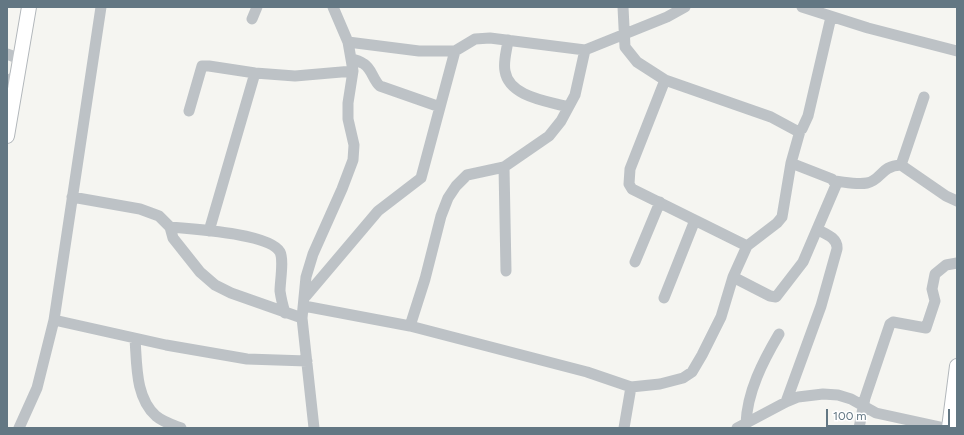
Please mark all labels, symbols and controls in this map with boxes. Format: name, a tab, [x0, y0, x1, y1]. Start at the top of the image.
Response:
scale bar	[828, 401, 952, 427]
text: 100 m	[833, 409, 867, 423]

